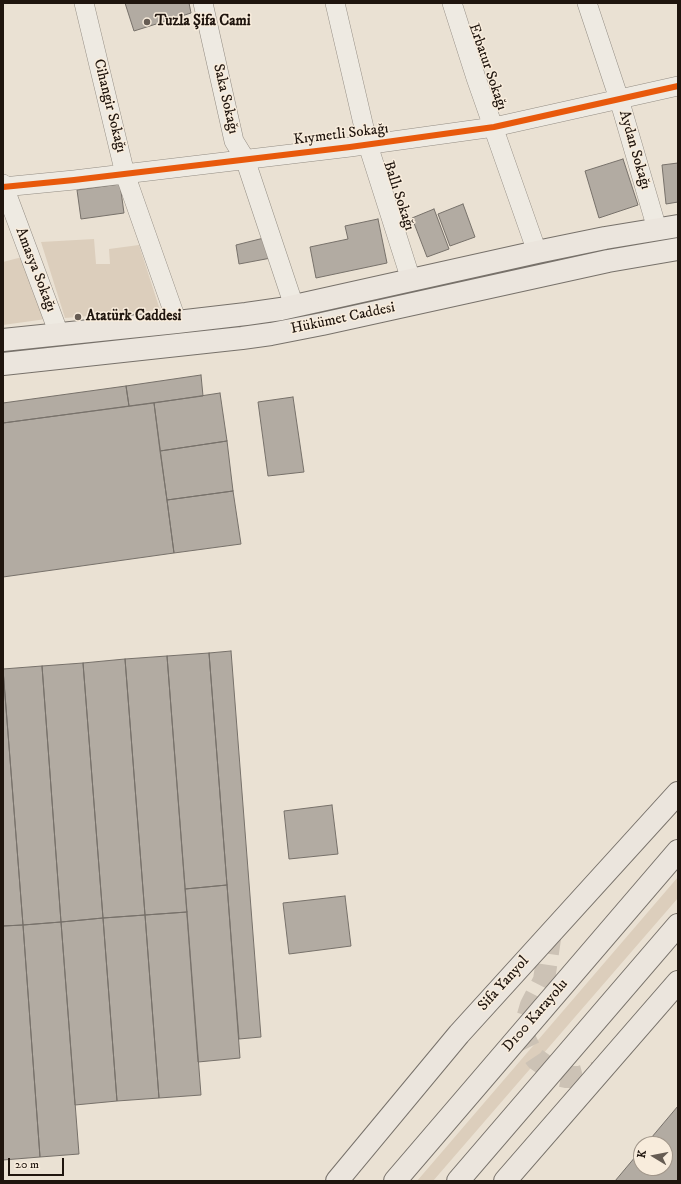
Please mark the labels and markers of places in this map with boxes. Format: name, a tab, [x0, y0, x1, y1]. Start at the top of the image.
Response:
place label: Tuzla Şifa Cami	[155, 13, 251, 31]
marker: Tuzla Şifa Cami	[142, 17, 152, 27]
place label: Atatürk Caddesi	[86, 308, 181, 326]
marker: Atatürk Caddesi	[73, 312, 83, 322]

